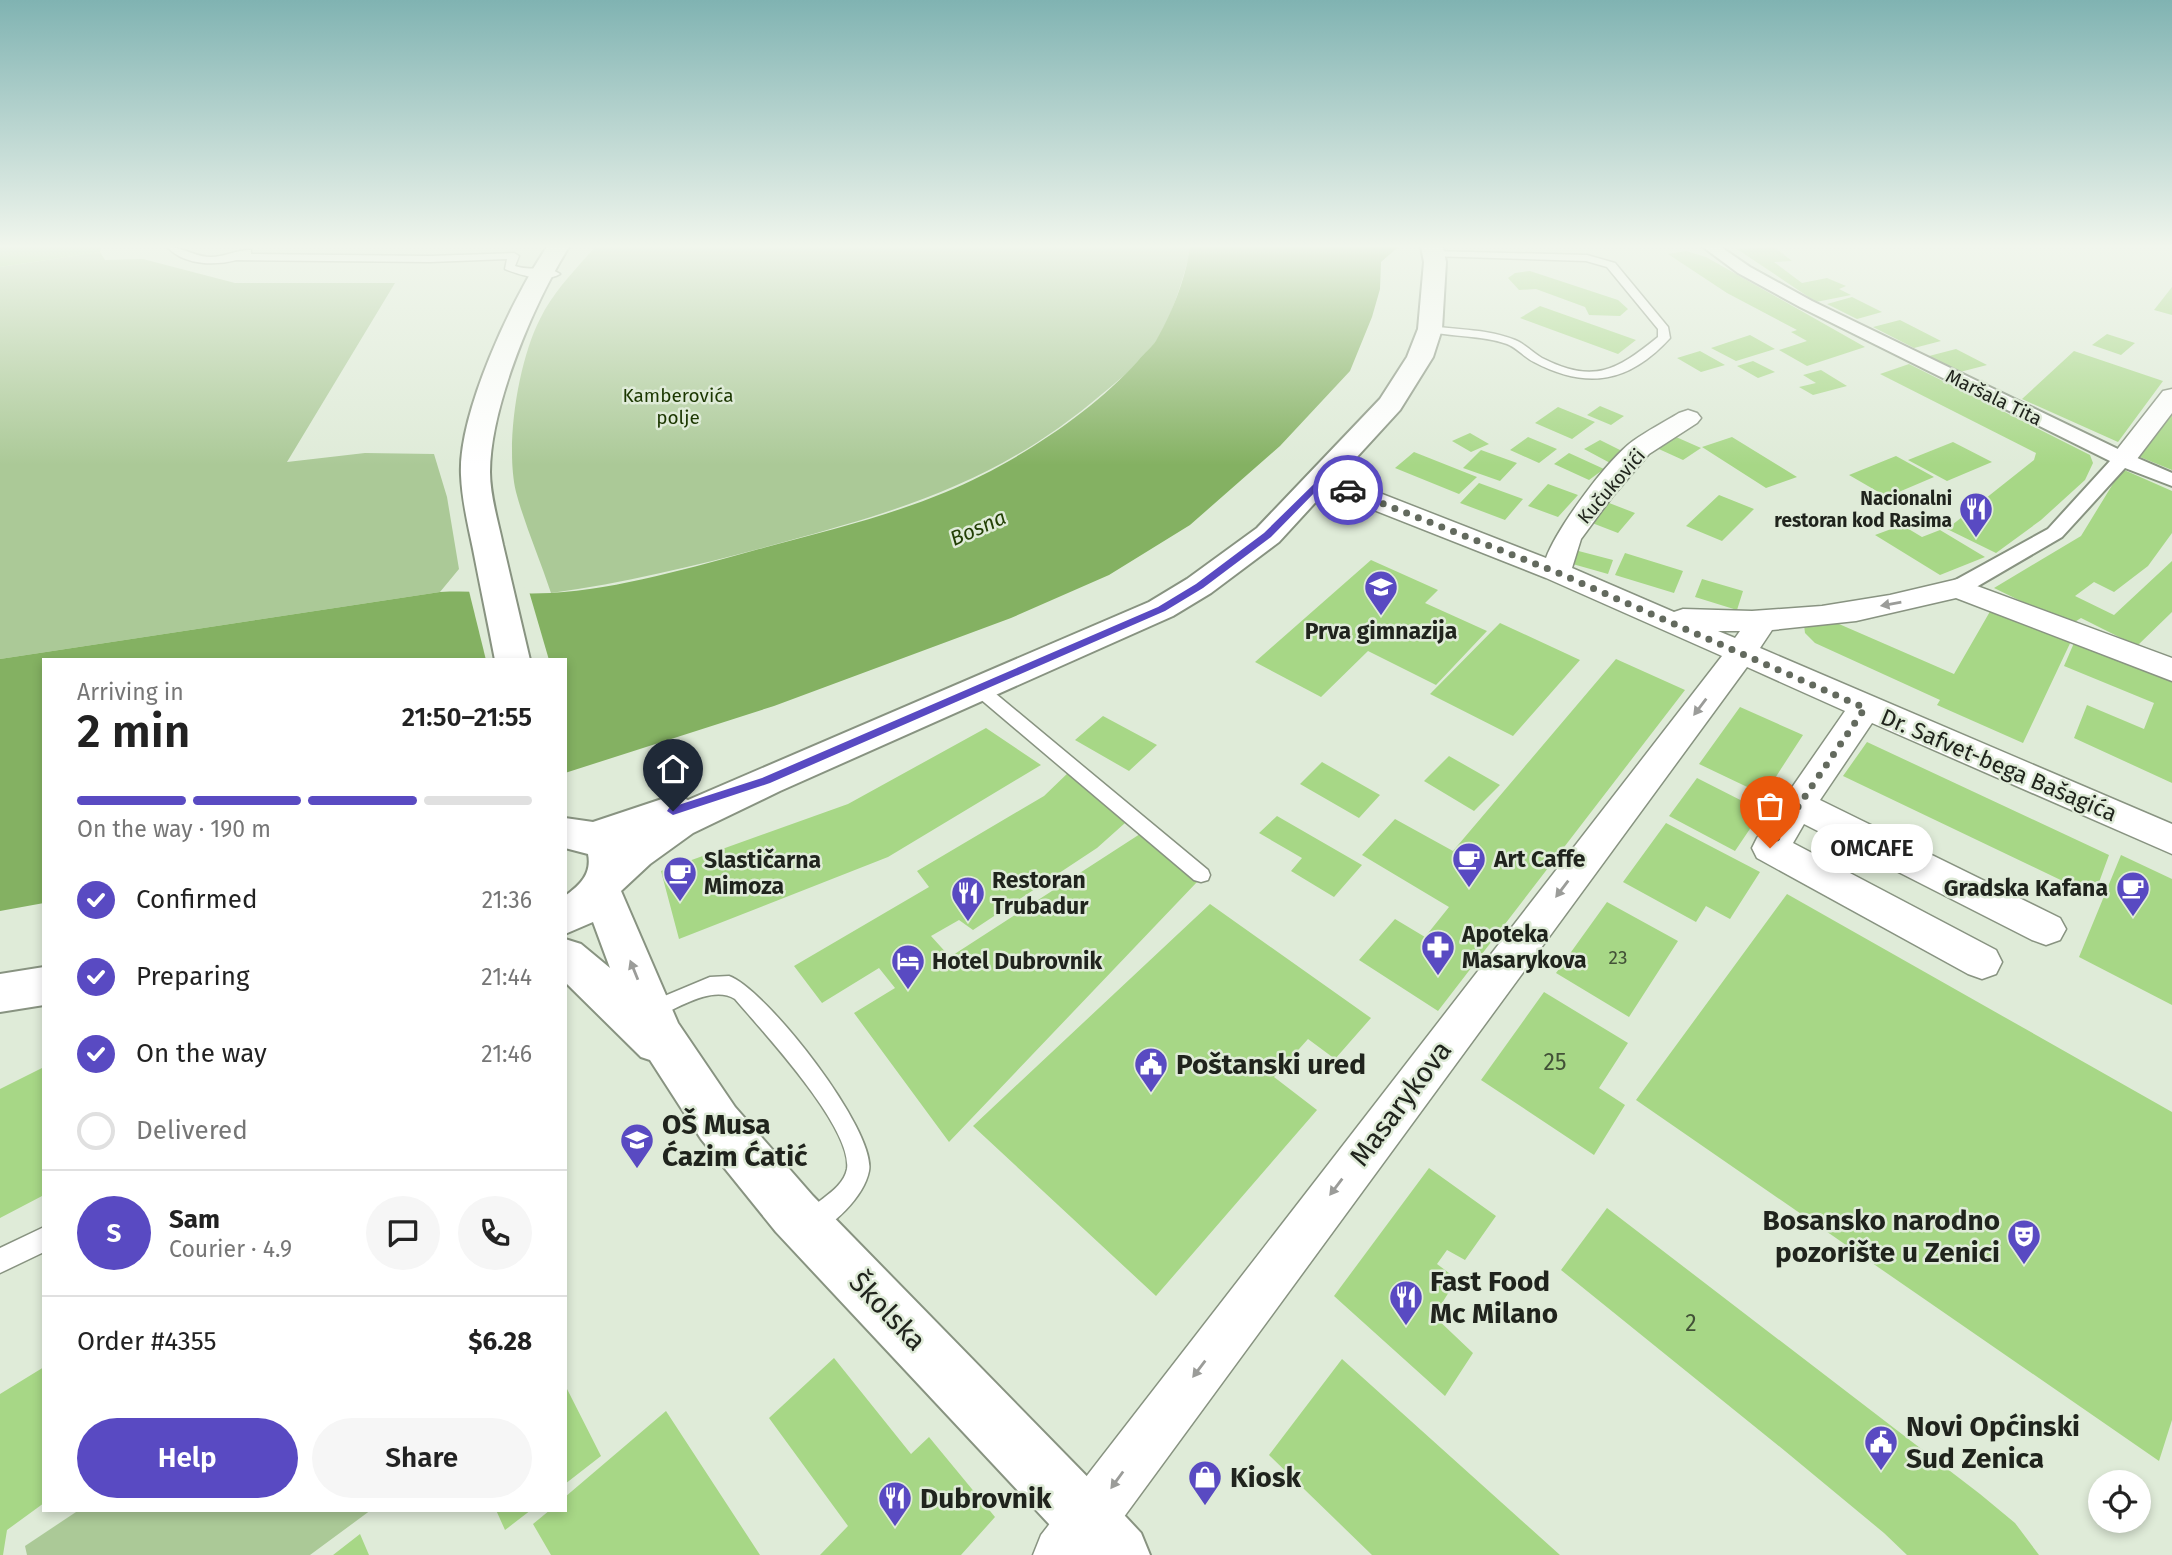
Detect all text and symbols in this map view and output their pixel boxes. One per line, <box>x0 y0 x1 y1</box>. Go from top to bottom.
street label: Maršala Tita <box>1942 364 2046 431</box>
park label: Kamberovića polje <box>622 384 734 429</box>
street label: Kučukovići <box>1573 444 1650 529</box>
courier <box>1313 455 1383 525</box>
icon: car <box>1329 471 1367 509</box>
place label: Nacionalni restoran kod Rasima <box>1774 487 1952 532</box>
restaurant icon: Nacionalni restoran kod Rasima <box>1957 490 1995 539</box>
water label: Bosna <box>946 504 1010 552</box>
school or university icon: Prva gimnazija <box>1362 568 1400 617</box>
one-way arrow <box>1880 599 1902 610</box>
place label: Prva gimnazija <box>1305 617 1457 645</box>
text: Arriving in <box>77 678 184 706</box>
one-way arrow <box>1692 698 1707 716</box>
text: 21:50–21:55 <box>402 702 532 733</box>
street label: Dr. Safvet-bega Bašagića <box>1877 703 2121 827</box>
text: 2 min <box>77 704 190 759</box>
pin <box>643 739 703 811</box>
icon: home <box>654 750 692 788</box>
pin <box>1740 776 1800 848</box>
icon: bag <box>1751 787 1789 825</box>
text: On the way · 190 m <box>77 815 271 843</box>
callout: OMCAFE <box>1812 824 1935 872</box>
text: OMCAFE <box>1830 834 1914 862</box>
cafe icon: Art Caffe <box>1450 840 1488 889</box>
place label: Art Caffe <box>1493 845 1586 873</box>
place label: Slastičarna Mimoza <box>704 846 821 900</box>
cafe icon: Slastičarna Mimoza <box>661 854 699 903</box>
place label: Restoran Trubadur <box>992 866 1089 920</box>
cafe icon: Gradska Kafana <box>2114 869 2152 918</box>
restaurant icon: Restoran Trubadur <box>949 874 987 923</box>
place label: Gradska Kafana <box>1944 874 2108 902</box>
one-way arrow <box>1556 880 1570 898</box>
icon: check <box>77 881 115 919</box>
text: Confirmed <box>136 884 257 915</box>
text: 21:36 <box>482 886 532 914</box>
place label: Apoteka Masarykova <box>1461 920 1587 974</box>
pharmacy icon: Apoteka Masarykova <box>1419 928 1457 977</box>
hotel icon: Hotel Dubrovnik <box>889 942 927 991</box>
house number: 23 <box>1609 946 1627 969</box>
place label: Hotel Dubrovnik <box>932 947 1102 975</box>
icon: check <box>77 958 115 996</box>
one-way arrow <box>628 960 639 981</box>
text: Preparing <box>136 961 249 992</box>
text: 21:44 <box>481 963 532 991</box>
street label: Masarykova <box>1343 1034 1458 1172</box>
icon: check <box>77 1035 115 1073</box>
text: On the way <box>136 1038 267 1069</box>
text: 21:46 <box>481 1040 532 1068</box>
public building icon: Poštanski ured <box>1132 1045 1170 1094</box>
place label: Poštanski ured <box>1176 1048 1366 1081</box>
house number: 25 <box>1544 1048 1566 1076</box>
place label: OŠ Musa Ćazim Ćatić <box>662 1107 808 1173</box>
text: Delivered <box>136 1115 248 1146</box>
school or university icon: OŠ Musa Ćazim Ćatić <box>618 1121 656 1170</box>
one-way arrow <box>1329 1178 1344 1196</box>
button: chat <box>366 1196 440 1270</box>
button: phone <box>458 1196 532 1270</box>
text: Sam <box>169 1204 220 1235</box>
place label: Bosansko narodno pozorište u Zenici <box>1762 1204 2000 1269</box>
theatre icon: Bosansko narodno pozorište u Zenici <box>2005 1217 2043 1266</box>
text: S <box>107 1218 121 1249</box>
text: Courier · 4.9 <box>169 1235 292 1263</box>
street label: Školska <box>842 1265 933 1357</box>
place label: Fast Food Mc Milano <box>1430 1265 1558 1330</box>
restaurant icon: Fast Food Mc Milano <box>1387 1278 1425 1327</box>
house number: 2 <box>1685 1309 1697 1337</box>
text: Order #4355 <box>77 1326 217 1357</box>
text: $6.28 <box>468 1326 532 1357</box>
one-way arrow <box>1193 1360 1207 1378</box>
place label: Novi Općinski Sud Zenica <box>1906 1410 2080 1475</box>
button: Help <box>77 1418 298 1498</box>
button: Share <box>312 1418 532 1498</box>
public building icon: Novi Općinski Sud Zenica <box>1862 1423 1900 1472</box>
shop icon: Kiosk <box>1186 1458 1224 1507</box>
place label: Kiosk <box>1230 1461 1301 1494</box>
one-way arrow <box>1110 1470 1124 1489</box>
map controls <box>2088 1470 2151 1533</box>
button: locate <box>2088 1470 2151 1533</box>
restaurant icon: Dubrovnik <box>876 1479 914 1528</box>
place label: Dubrovnik <box>920 1482 1052 1515</box>

